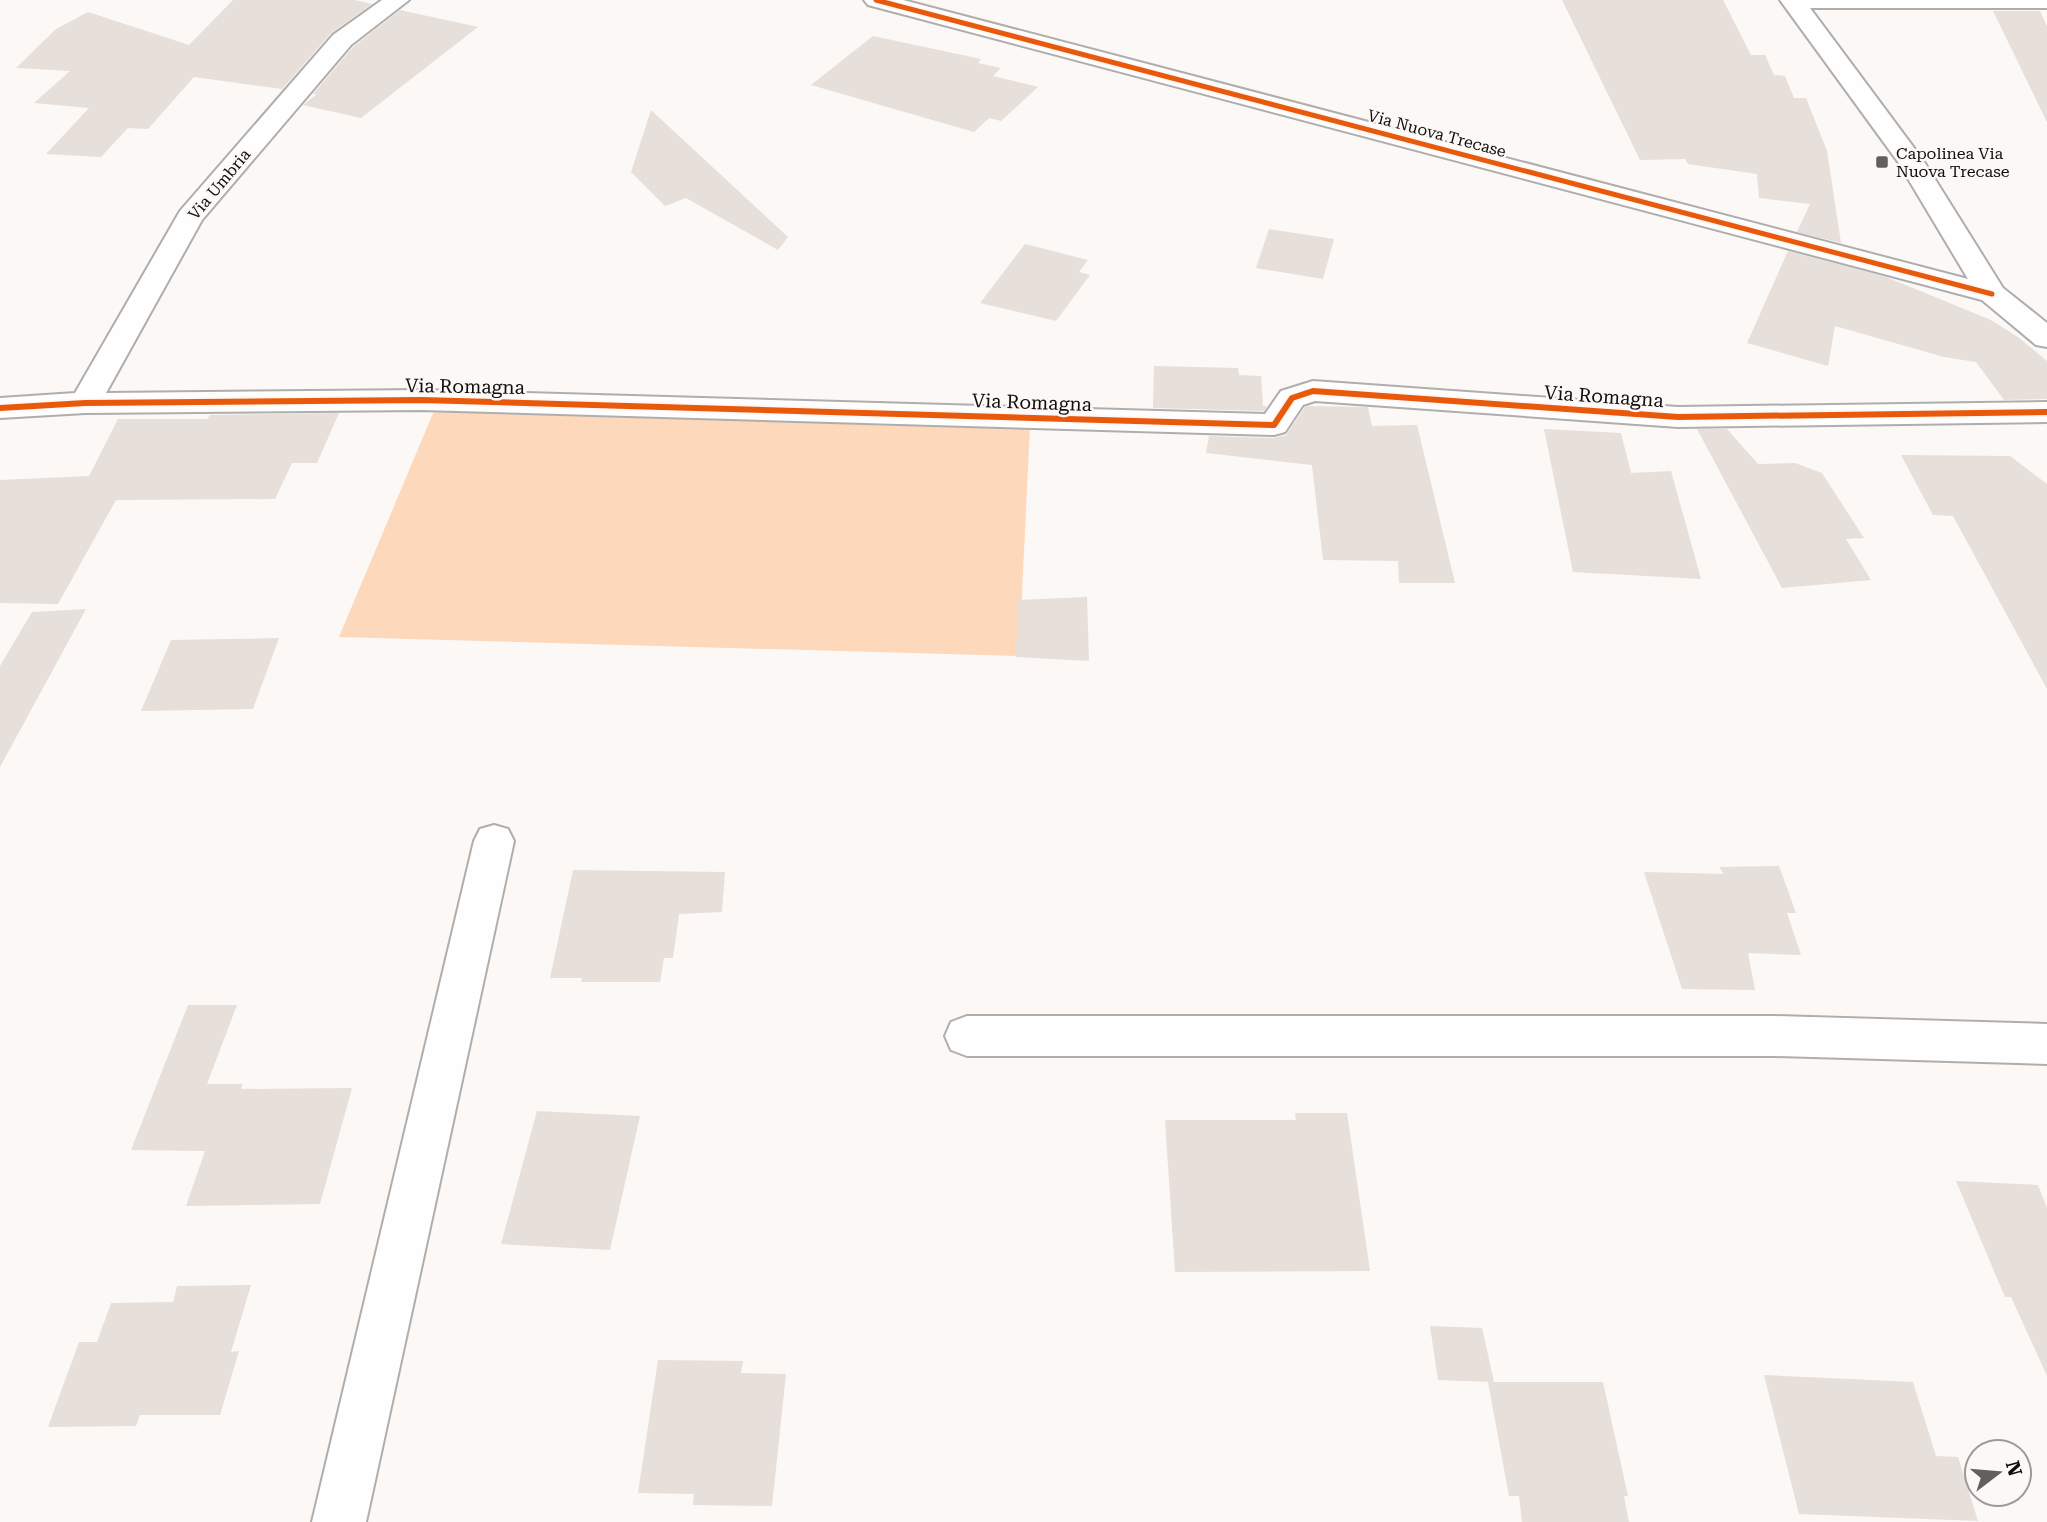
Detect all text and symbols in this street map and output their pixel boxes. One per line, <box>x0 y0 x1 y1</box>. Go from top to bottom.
street label: Via Nuova Trecase <box>1366 106 1508 161</box>
place label: Capolinea Via Nuova Trecase <box>1896 144 2010 181</box>
street label: Via Umbria <box>184 145 255 224</box>
marker: Capolinea Via Nuova Trecase <box>1874 154 1890 170</box>
street label: Via Romagna <box>405 374 526 399</box>
street label: Via Romagna <box>1543 381 1665 412</box>
street label: Via Romagna <box>972 389 1093 416</box>
north arrow <box>1963 1438 2033 1508</box>
text: N <box>2001 1458 2027 1479</box>

